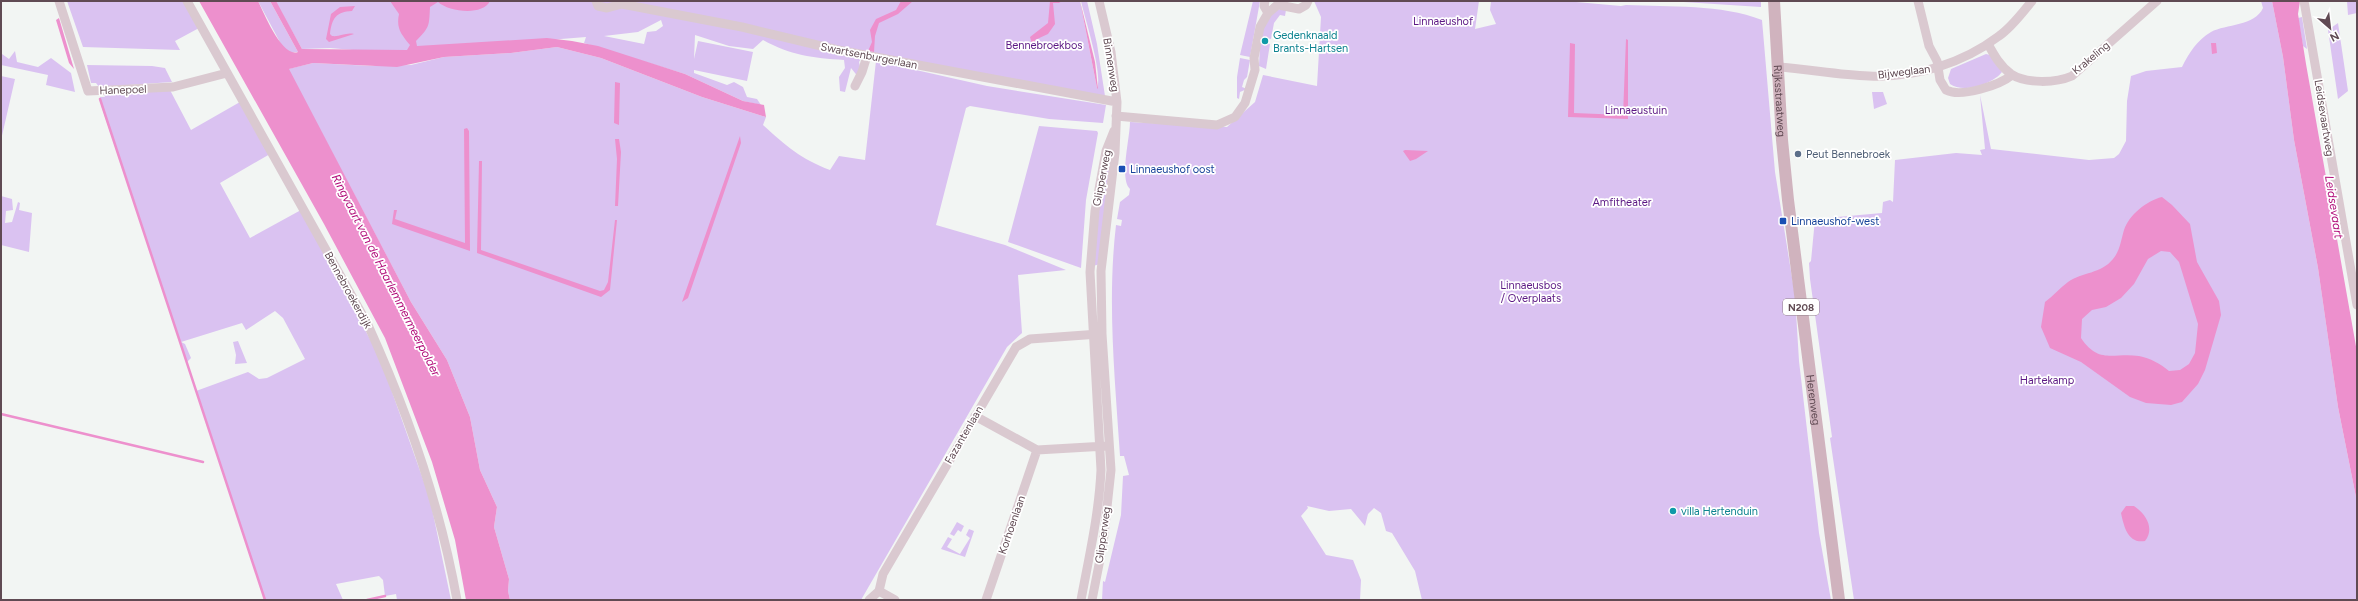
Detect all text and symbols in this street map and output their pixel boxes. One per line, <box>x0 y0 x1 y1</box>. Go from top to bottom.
north arrow <box>2310 8 2350 48</box>
park label: Linnaeushof <box>1413 15 1474 28</box>
place label: Gedenknaald Brants-Hartsen <box>1273 29 1348 55</box>
text: N <box>2328 29 2341 44</box>
marker: Gedenknaald Brants-Hartsen <box>1260 36 1270 46</box>
street label: Binnenweg <box>1100 37 1122 93</box>
park label: Bennebroekbos <box>1006 39 1082 52</box>
street label: Krakeling <box>2070 39 2112 77</box>
street label: Swartsenburgerlaan <box>820 40 918 72</box>
street label: Bijweglaan <box>1877 62 1931 82</box>
street label: Rijksstraatweg <box>1771 64 1788 137</box>
street label: Leidsevaartweg <box>2312 79 2336 157</box>
street label: Hanepoel <box>99 83 147 97</box>
park label: Linnaeustuin <box>1605 104 1667 117</box>
place label: Peut Bennebroek <box>1806 148 1891 161</box>
street label: Glipperweg <box>1090 149 1114 207</box>
marker: Peut Bennebroek <box>1793 149 1803 159</box>
place label: Linnaeushof oost <box>1130 163 1215 176</box>
marker: Linnaeushof oost <box>1117 164 1127 174</box>
water label: Ringvaart van de Haarlemmermeerpolder <box>329 172 444 379</box>
water label: Leidsevaart <box>2322 174 2346 240</box>
park label: Amfitheater <box>1592 196 1652 209</box>
place label: Linnaeushof-west <box>1791 215 1879 228</box>
marker: Linnaeushof-west <box>1778 216 1788 226</box>
street label: Bennebroekerdijk <box>322 249 375 331</box>
park label: Linnaeusbos / Overplaats <box>1500 279 1562 305</box>
road number: N208 <box>1783 299 1819 315</box>
street label: Herenweg <box>1804 374 1823 426</box>
park label: Hartekamp <box>2020 374 2075 387</box>
street label: Fazantenlaan <box>942 404 986 466</box>
street label: Korhoenlaan <box>996 494 1028 556</box>
place label: villa Hertenduin <box>1681 505 1758 518</box>
street label: Glipperweg <box>1093 506 1113 564</box>
marker: villa Hertenduin <box>1668 506 1678 516</box>

